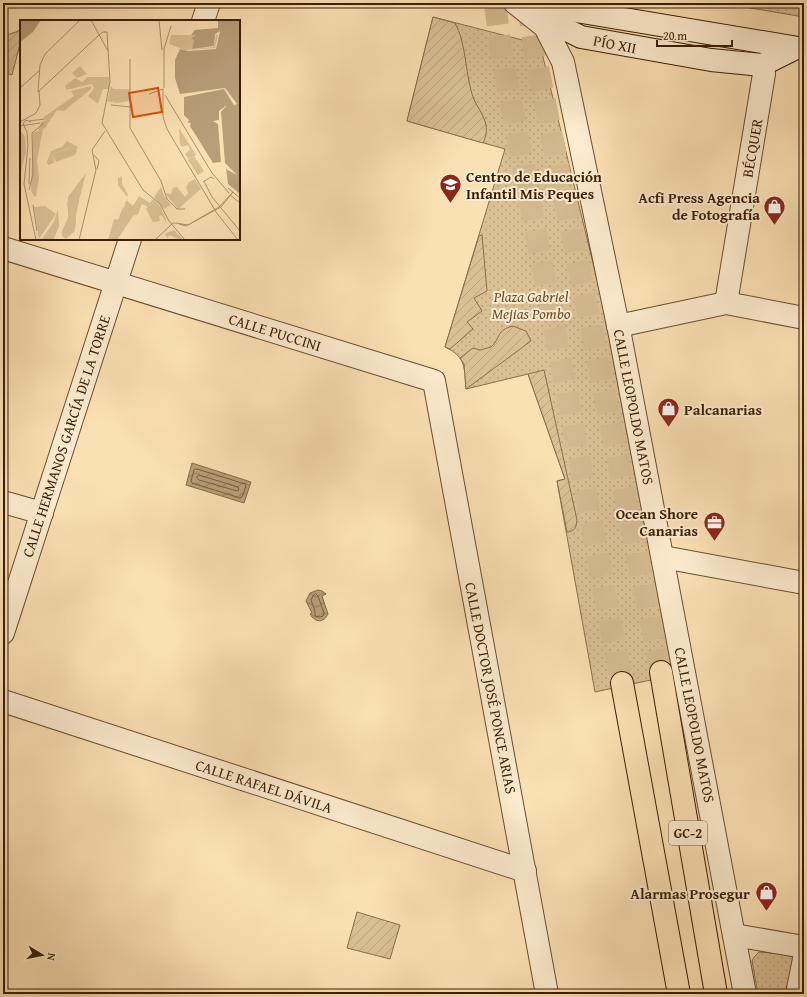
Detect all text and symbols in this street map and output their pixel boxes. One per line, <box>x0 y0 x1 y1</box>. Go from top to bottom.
inset map <box>20 20 240 240</box>
scale bar <box>657 22 732 48</box>
text: 20 m <box>663 27 687 44</box>
street label: PÍO XII <box>592 30 638 58</box>
street label: BÉCQUER <box>736 117 768 179</box>
place label: Centro de Educación Infantil Mis Peques <box>466 166 602 204</box>
school or university icon: Centro de Educación Infantil Mis Peques <box>437 172 463 205</box>
place label: Acfi Press Agencia de Fotografía <box>638 187 760 225</box>
shop icon: Acfi Press Agencia de Fotografía <box>762 193 788 226</box>
park label: Plaza Gabriel Mejias Pombo <box>492 286 571 324</box>
street label: CALLE PUCCINI <box>226 308 324 356</box>
street label: CALLE HERMANOS GARCÍA DE LA TORRE <box>17 312 115 560</box>
street label: CALLE LEOPOLDO MATOS <box>609 328 659 486</box>
shop icon: Palcanarias <box>656 396 682 429</box>
place label: Palcanarias <box>684 399 762 420</box>
place label: Ocean Shore Canarias <box>616 503 698 541</box>
office icon: Ocean Shore Canarias <box>701 509 727 542</box>
street label: CALLE DOCTOR JOSÉ PONCE ARIAS <box>460 580 522 796</box>
street label: CALLE LEOPOLDO MATOS <box>670 646 720 804</box>
street label: CALLE RAFAEL DÁVILA <box>193 754 335 818</box>
road number: GC-2 <box>669 821 707 845</box>
shop icon: Alarmas Prosegur <box>753 880 779 913</box>
place label: Alarmas Prosegur <box>630 883 750 904</box>
north arrow <box>22 935 62 975</box>
text: N <box>43 952 60 962</box>

